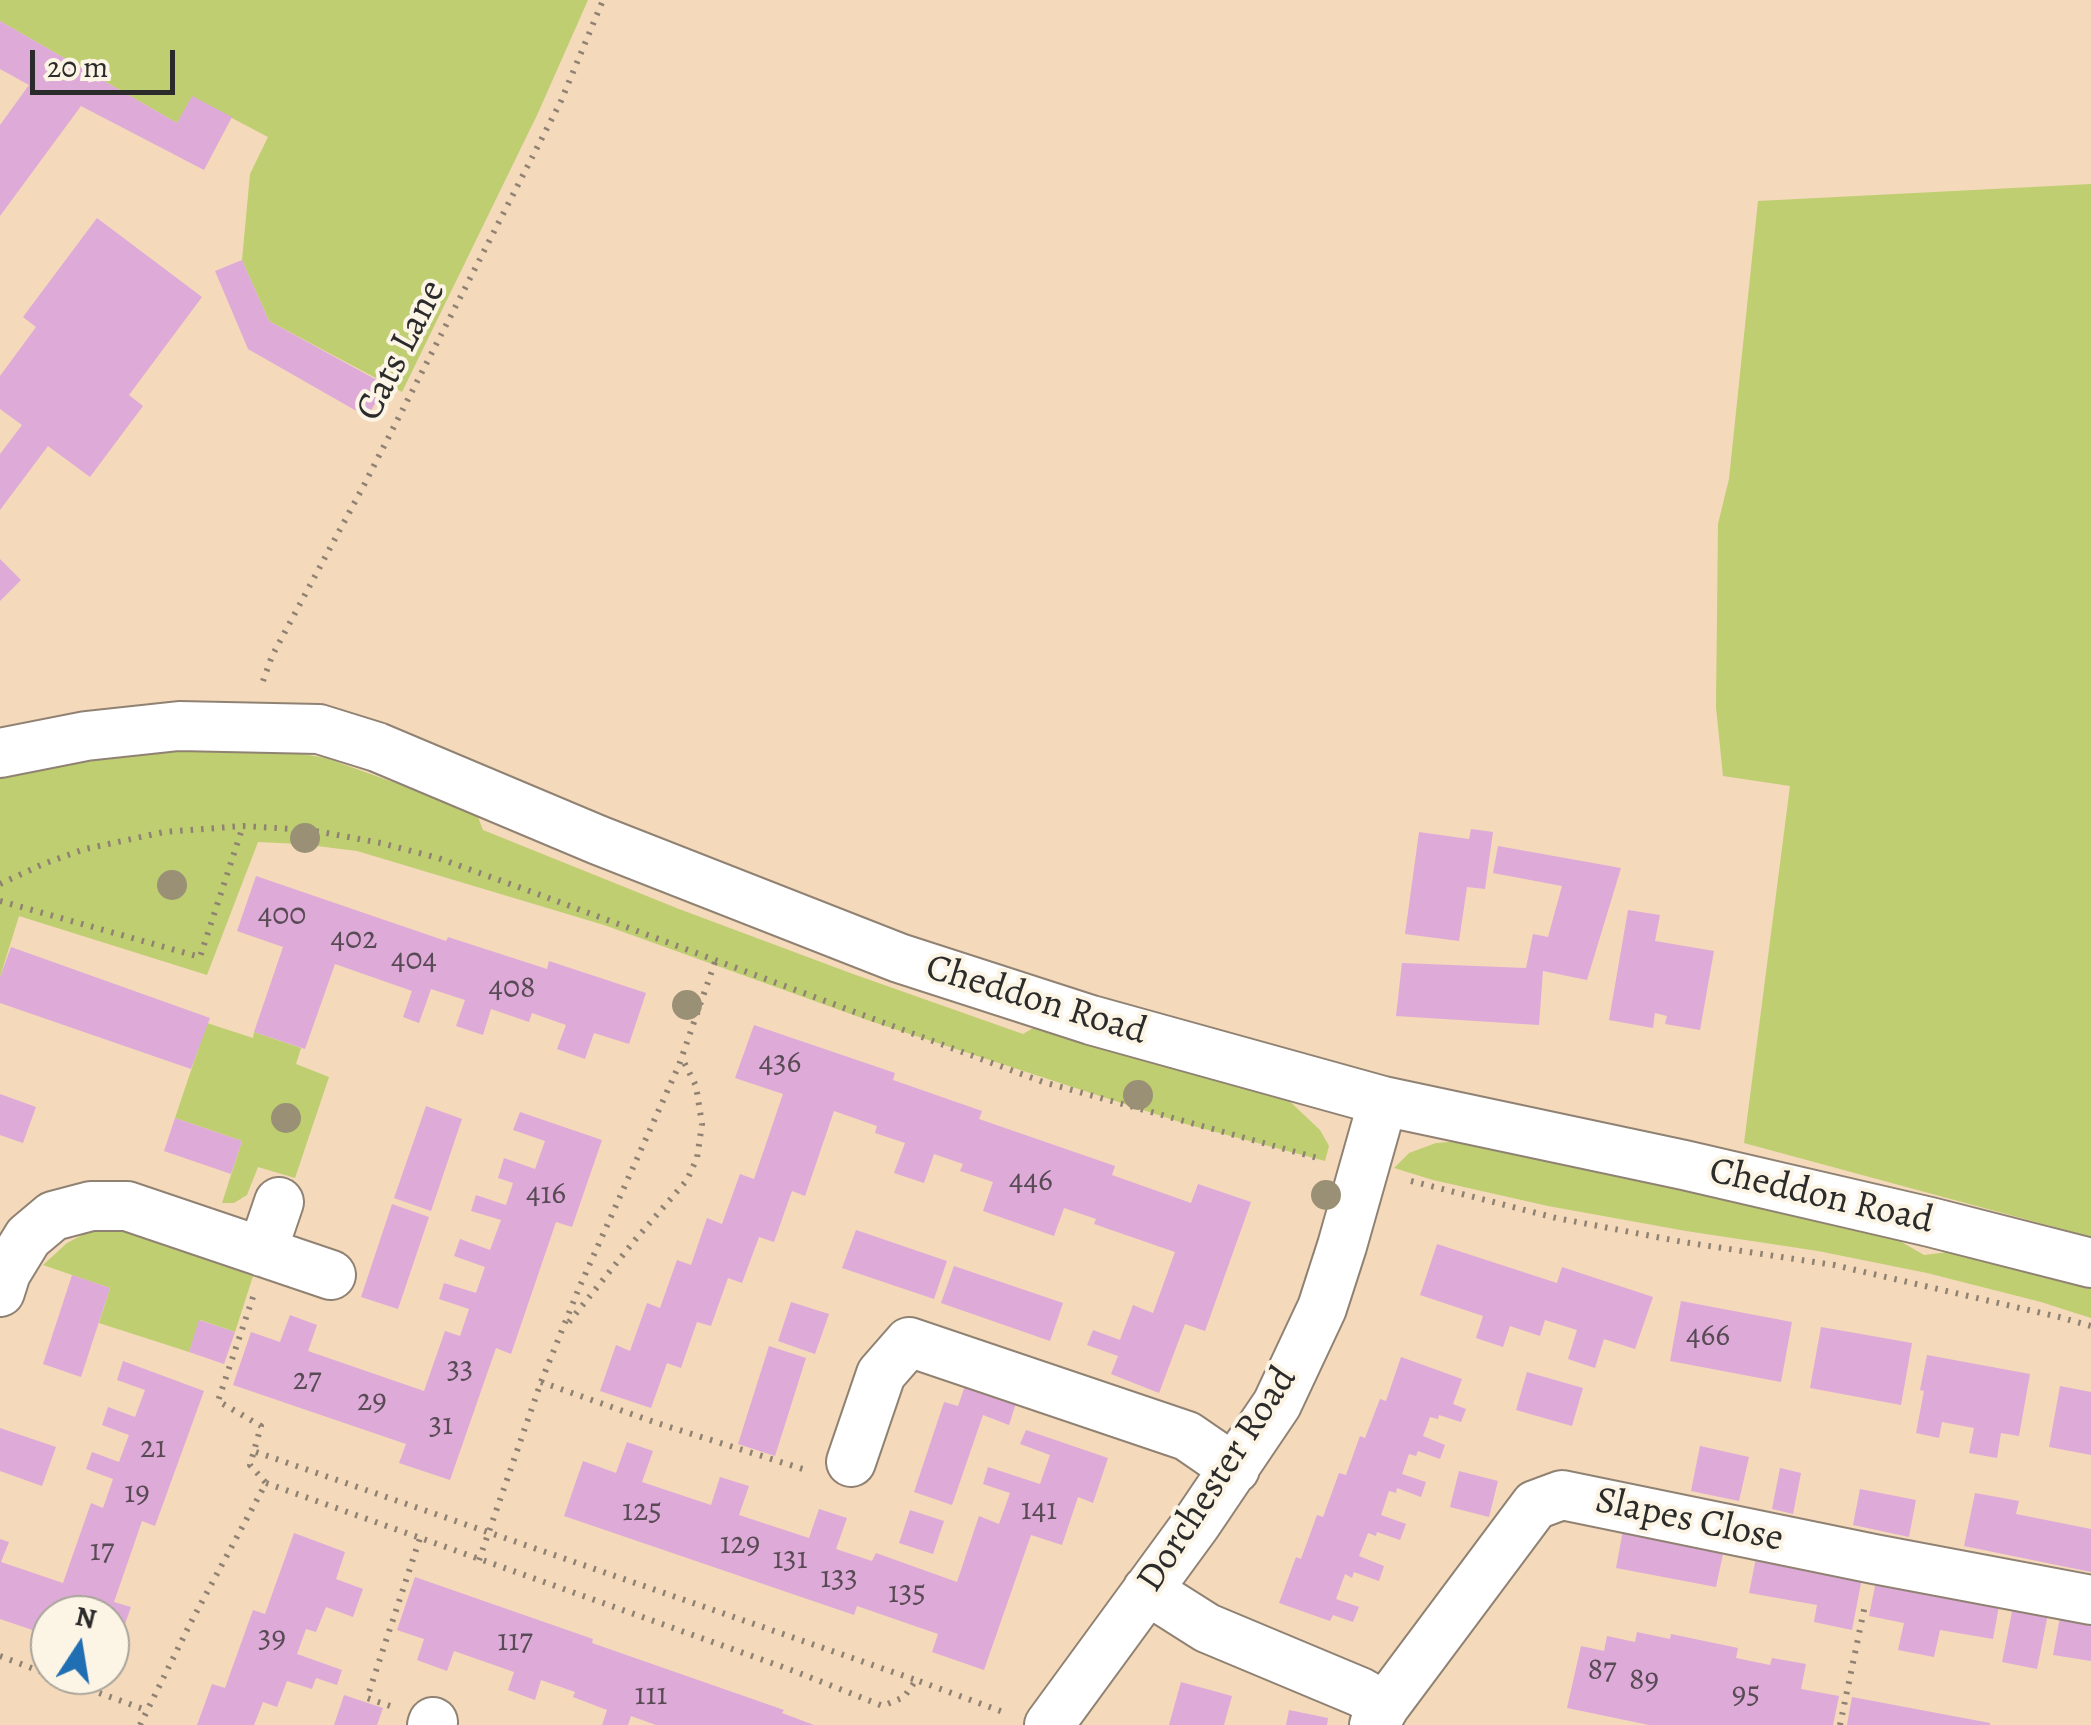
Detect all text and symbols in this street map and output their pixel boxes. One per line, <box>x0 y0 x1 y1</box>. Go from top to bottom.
scale bar <box>35 30 180 92</box>
text: 20 m <box>47 47 108 87</box>
street label: Cats Lane <box>347 273 457 429</box>
house number: 400 <box>258 897 306 935</box>
house number: 402 <box>331 921 377 959</box>
house number: 404 <box>391 942 437 980</box>
street label: Cheddon Road <box>920 946 1152 1056</box>
house number: 408 <box>488 970 536 1008</box>
house number: 436 <box>759 1045 801 1083</box>
street label: Cheddon Road <box>1705 1149 1937 1245</box>
house number: 446 <box>1009 1163 1053 1201</box>
house number: 416 <box>526 1176 566 1214</box>
house number: 466 <box>1686 1318 1730 1356</box>
house number: 33 <box>447 1351 473 1389</box>
street label: Dorchester Road <box>1128 1359 1308 1601</box>
house number: 27 <box>293 1362 321 1400</box>
house number: 29 <box>357 1383 387 1421</box>
house number: 31 <box>429 1407 453 1445</box>
house number: 21 <box>140 1430 166 1468</box>
house number: 19 <box>124 1475 150 1513</box>
street label: Slapes Close <box>1591 1479 1787 1563</box>
house number: 141 <box>1021 1492 1057 1530</box>
house number: 125 <box>622 1493 662 1531</box>
house number: 129 <box>720 1526 760 1564</box>
house number: 17 <box>90 1533 114 1571</box>
house number: 131 <box>772 1541 808 1579</box>
house number: 133 <box>820 1560 858 1598</box>
house number: 135 <box>888 1575 926 1613</box>
north arrow <box>30 1595 130 1695</box>
text: N <box>72 1597 100 1638</box>
house number: 39 <box>258 1620 286 1658</box>
house number: 117 <box>497 1623 533 1661</box>
house number: 87 <box>1588 1652 1616 1690</box>
house number: 89 <box>1629 1662 1659 1700</box>
house number: 95 <box>1732 1676 1760 1714</box>
house number: 111 <box>635 1677 667 1715</box>

